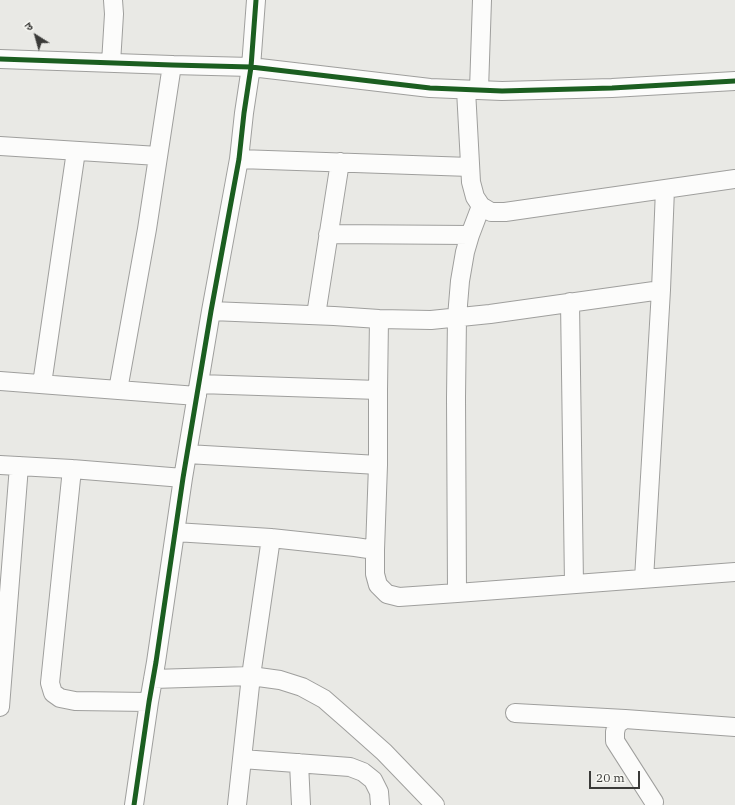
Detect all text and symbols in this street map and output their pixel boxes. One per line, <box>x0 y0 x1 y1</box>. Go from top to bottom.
north arrow <box>16 16 56 56</box>
text: उ <box>22 19 36 34</box>
scale bar <box>591 763 642 789</box>
text: 20 m <box>596 770 625 785</box>

